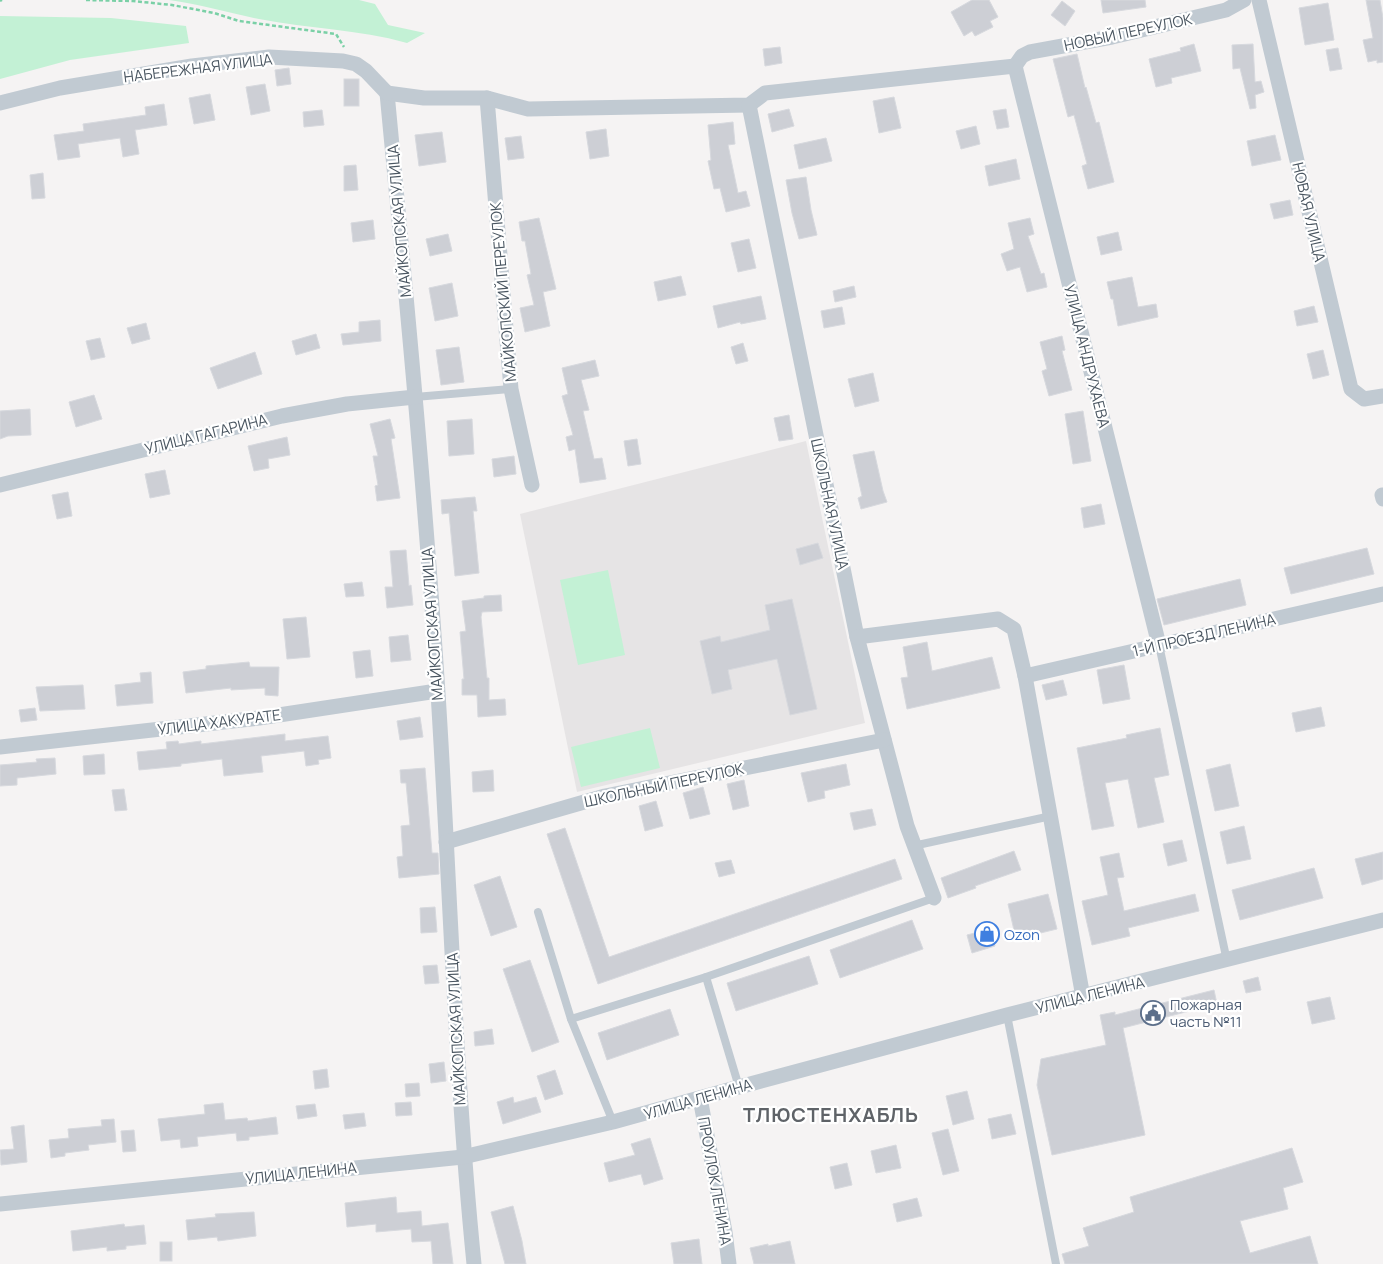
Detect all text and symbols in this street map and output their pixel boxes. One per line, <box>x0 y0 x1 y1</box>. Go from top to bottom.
street label: НОВЫЙ ПЕРЕУЛОК <box>1062 8 1194 56</box>
street label: НАБЕРЕЖНАЯ УЛИЦА <box>122 48 274 88</box>
street label: МАЙКОПСКАЯ УЛИЦА <box>382 143 416 298</box>
street label: НОВАЯ УЛИЦА <box>1287 160 1331 264</box>
street label: МАЙКОПСКИЙ ПЕРЕУЛОК <box>485 201 521 383</box>
street label: УЛИЦА АНДРУХАЕВА <box>1059 282 1115 430</box>
street label: УЛИЦА ГАГАРИНА <box>142 408 270 459</box>
street label: ШКОЛЬНАЯ УЛИЦА <box>806 436 854 572</box>
street label: МАЙКОПСКАЯ УЛИЦА <box>416 547 448 701</box>
street label: 1-Й ПРОЕЗД ЛЕНИНА <box>1130 608 1278 662</box>
street label: УЛИЦА ХАКУРАТЕ <box>156 704 282 740</box>
street label: ШКОЛЬНЫЙ ПЕРЕУЛОК <box>582 758 746 812</box>
shop icon: Ozon <box>974 921 1000 947</box>
place label: Ozon <box>1004 924 1040 945</box>
street label: МАЙКОПСКАЯ УЛИЦА <box>441 952 470 1106</box>
street label: УЛИЦА ЛЕНИНА <box>1033 971 1147 1019</box>
place label: Пожарная часть №11 <box>1170 994 1242 1032</box>
public building icon: Пожарная часть №11 <box>1140 1000 1166 1026</box>
street label: УЛИЦА ЛЕНИНА <box>641 1073 755 1124</box>
district label: ТЛЮСТЕНХАБЛЬ <box>743 1101 919 1128</box>
street label: ПРОУЛОК ЛЕНИНА <box>693 1115 737 1247</box>
street label: УЛИЦА ЛЕНИНА <box>244 1157 358 1189</box>

